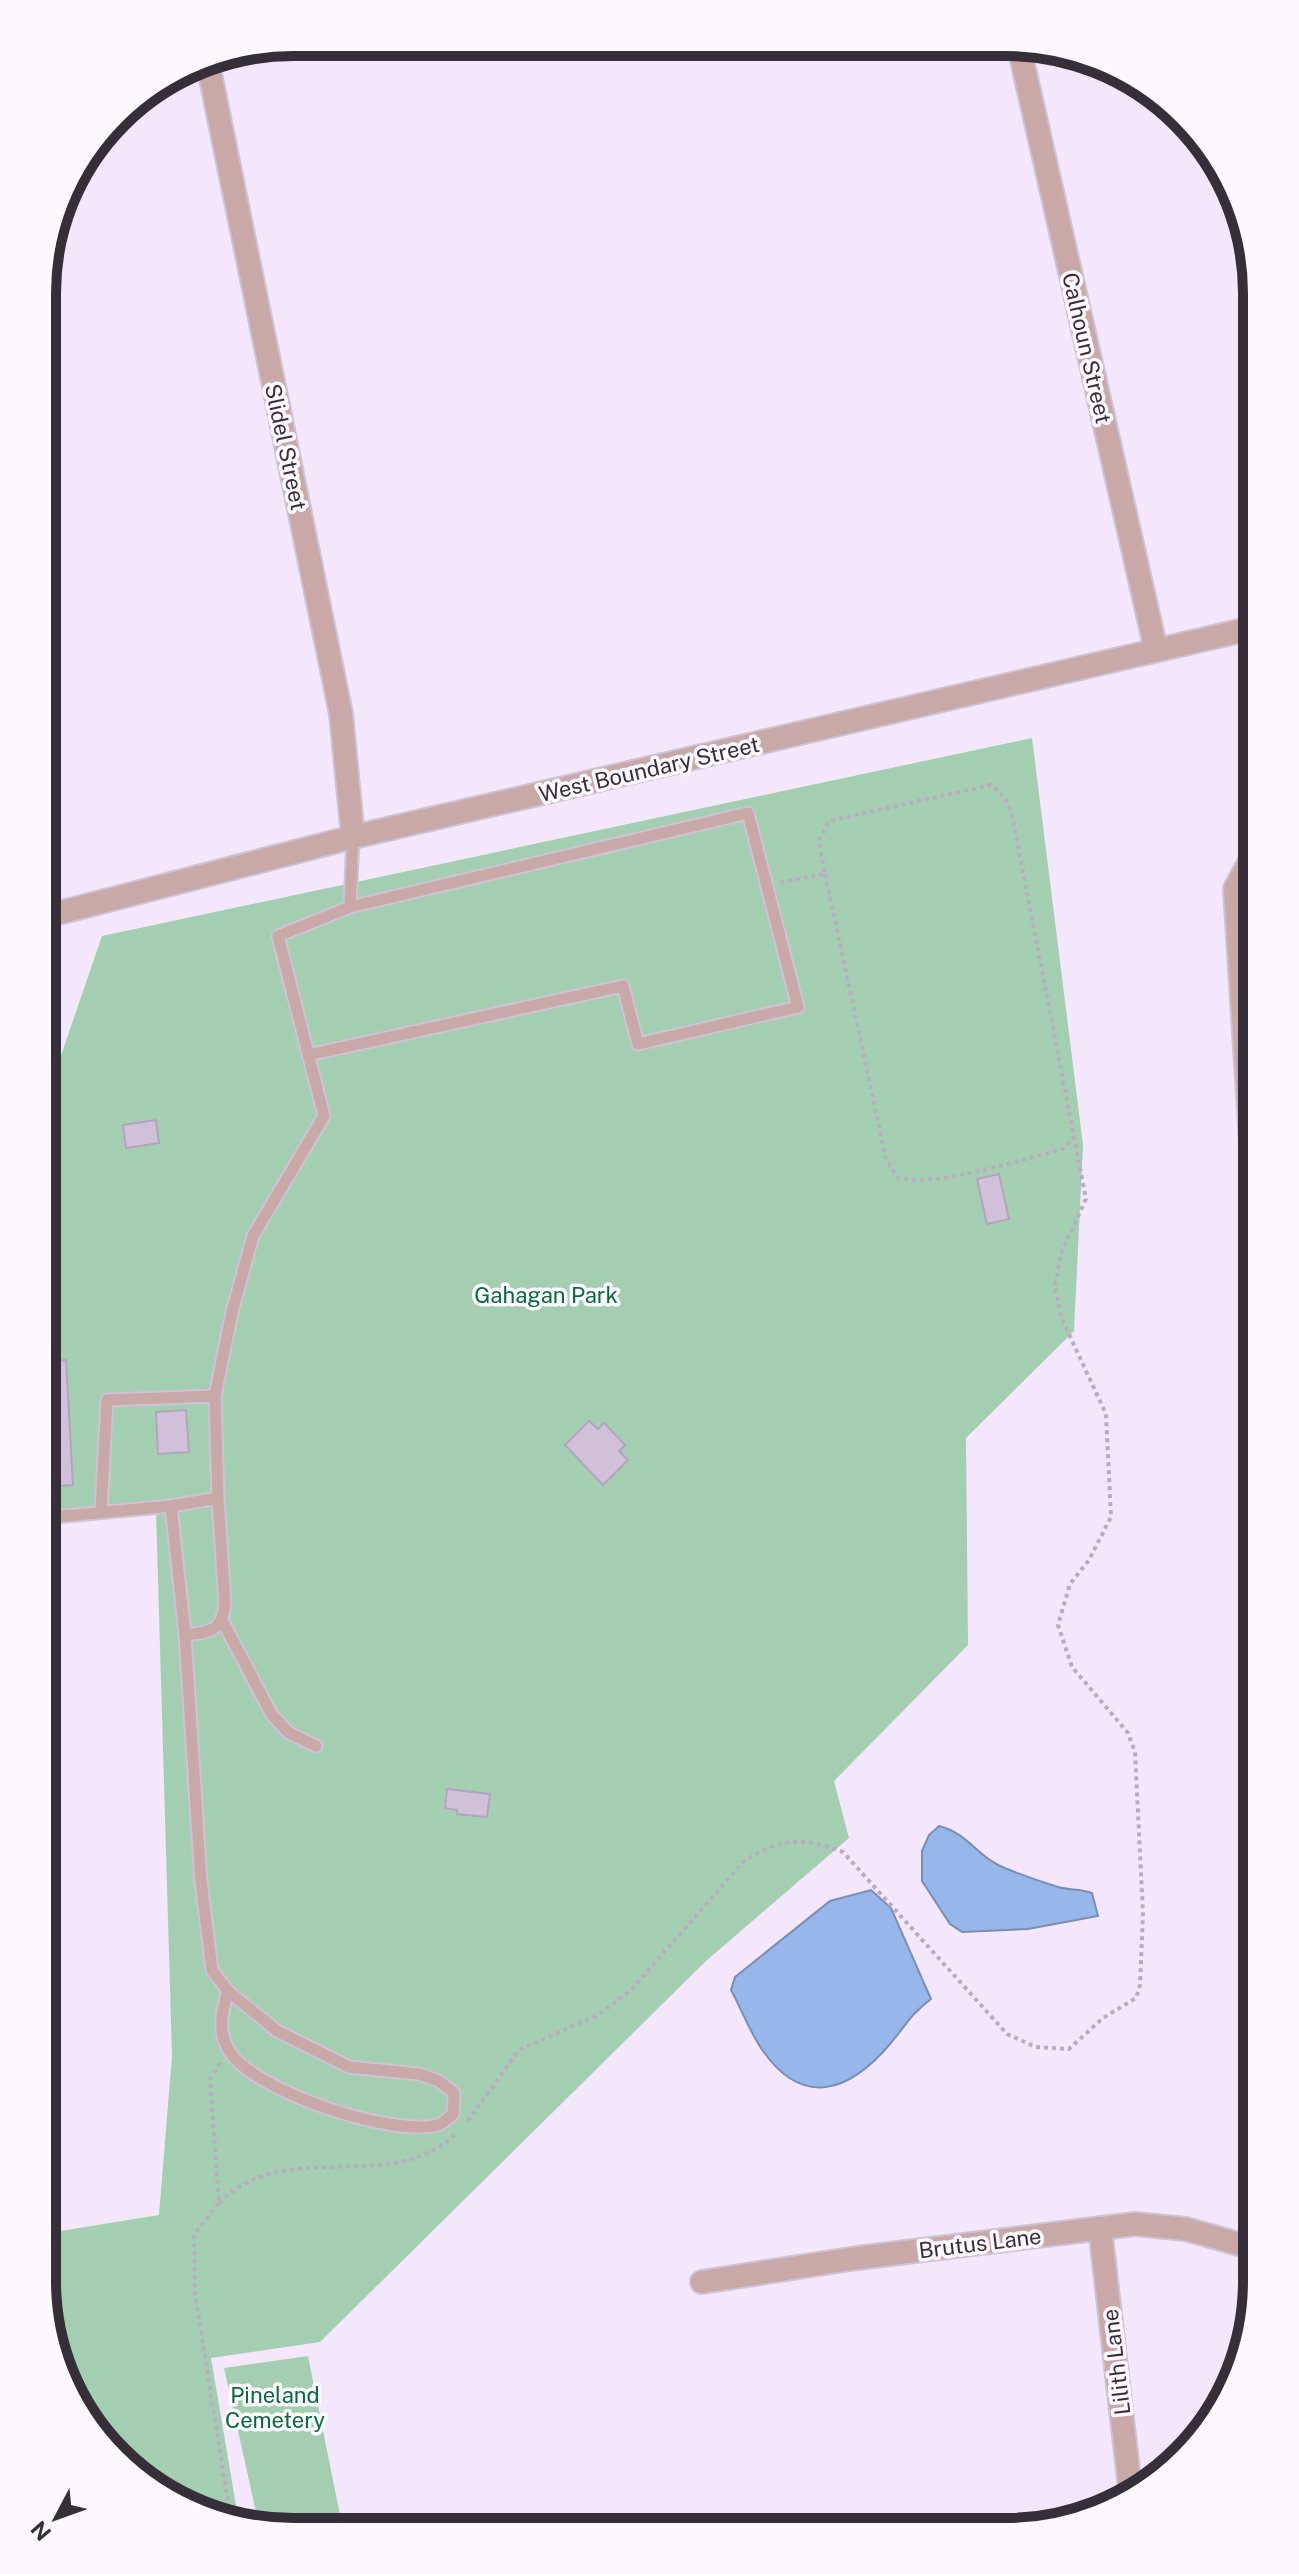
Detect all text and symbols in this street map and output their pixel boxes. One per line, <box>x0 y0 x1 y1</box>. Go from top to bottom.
street label: Calhoun Street <box>1057 270 1117 426</box>
street label: Slidel Street <box>260 381 312 513</box>
street label: West Boundary Street <box>536 731 762 807</box>
park label: Gahagan Park <box>474 1282 618 1308</box>
street label: Brutus Lane <box>917 2223 1043 2263</box>
street label: Lilith Lane <box>1097 2308 1135 2416</box>
park label: Pineland Cemetery <box>225 2382 325 2433</box>
north arrow <box>16 2478 96 2558</box>
text: N <box>25 2516 56 2546</box>

